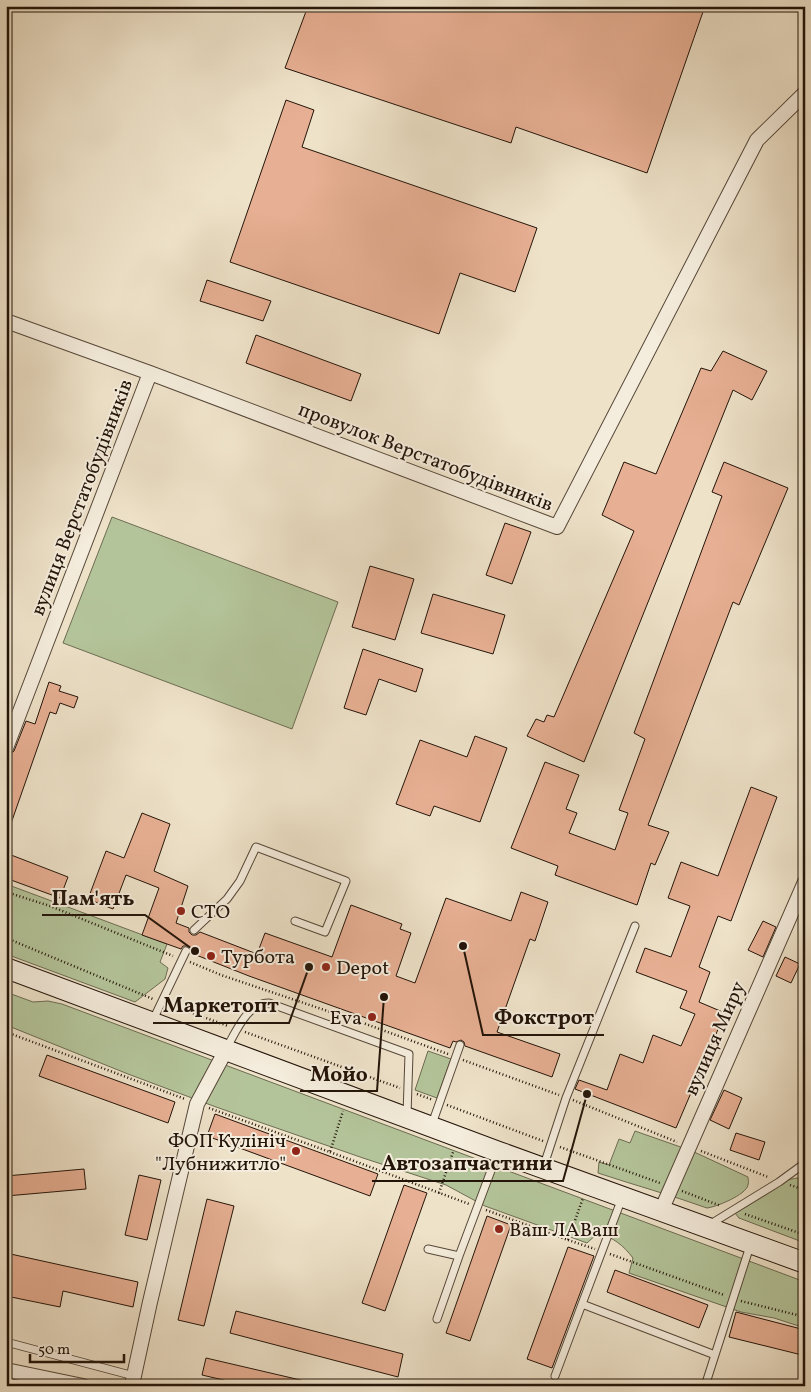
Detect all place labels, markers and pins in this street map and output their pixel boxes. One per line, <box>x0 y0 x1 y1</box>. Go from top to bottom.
callout: Пам'ять <box>42 879 145 915</box>
place label: СТО <box>191 899 230 927</box>
marker: СТО <box>175 905 187 917</box>
place label: Турбота <box>221 944 295 972</box>
marker: Турбота <box>205 950 217 962</box>
place label: Depot <box>336 955 389 983</box>
marker: Depot <box>320 961 332 973</box>
callout: Маркетопт <box>153 987 289 1023</box>
callout: Фокстрот <box>483 999 604 1035</box>
place label: Eva <box>329 1005 362 1033</box>
marker: Eva <box>366 1011 378 1023</box>
callout: Мойо <box>300 1055 377 1091</box>
place label: ФОП Кулініч "Лубнижитло" <box>155 1128 286 1179</box>
marker: ФОП Кулініч "Лубнижитло" <box>290 1145 302 1157</box>
callout: Автозапчастини <box>372 1145 563 1181</box>
place label: Ваш ЛАВаш <box>509 1217 619 1245</box>
marker: Ваш ЛАВаш <box>493 1223 505 1235</box>

